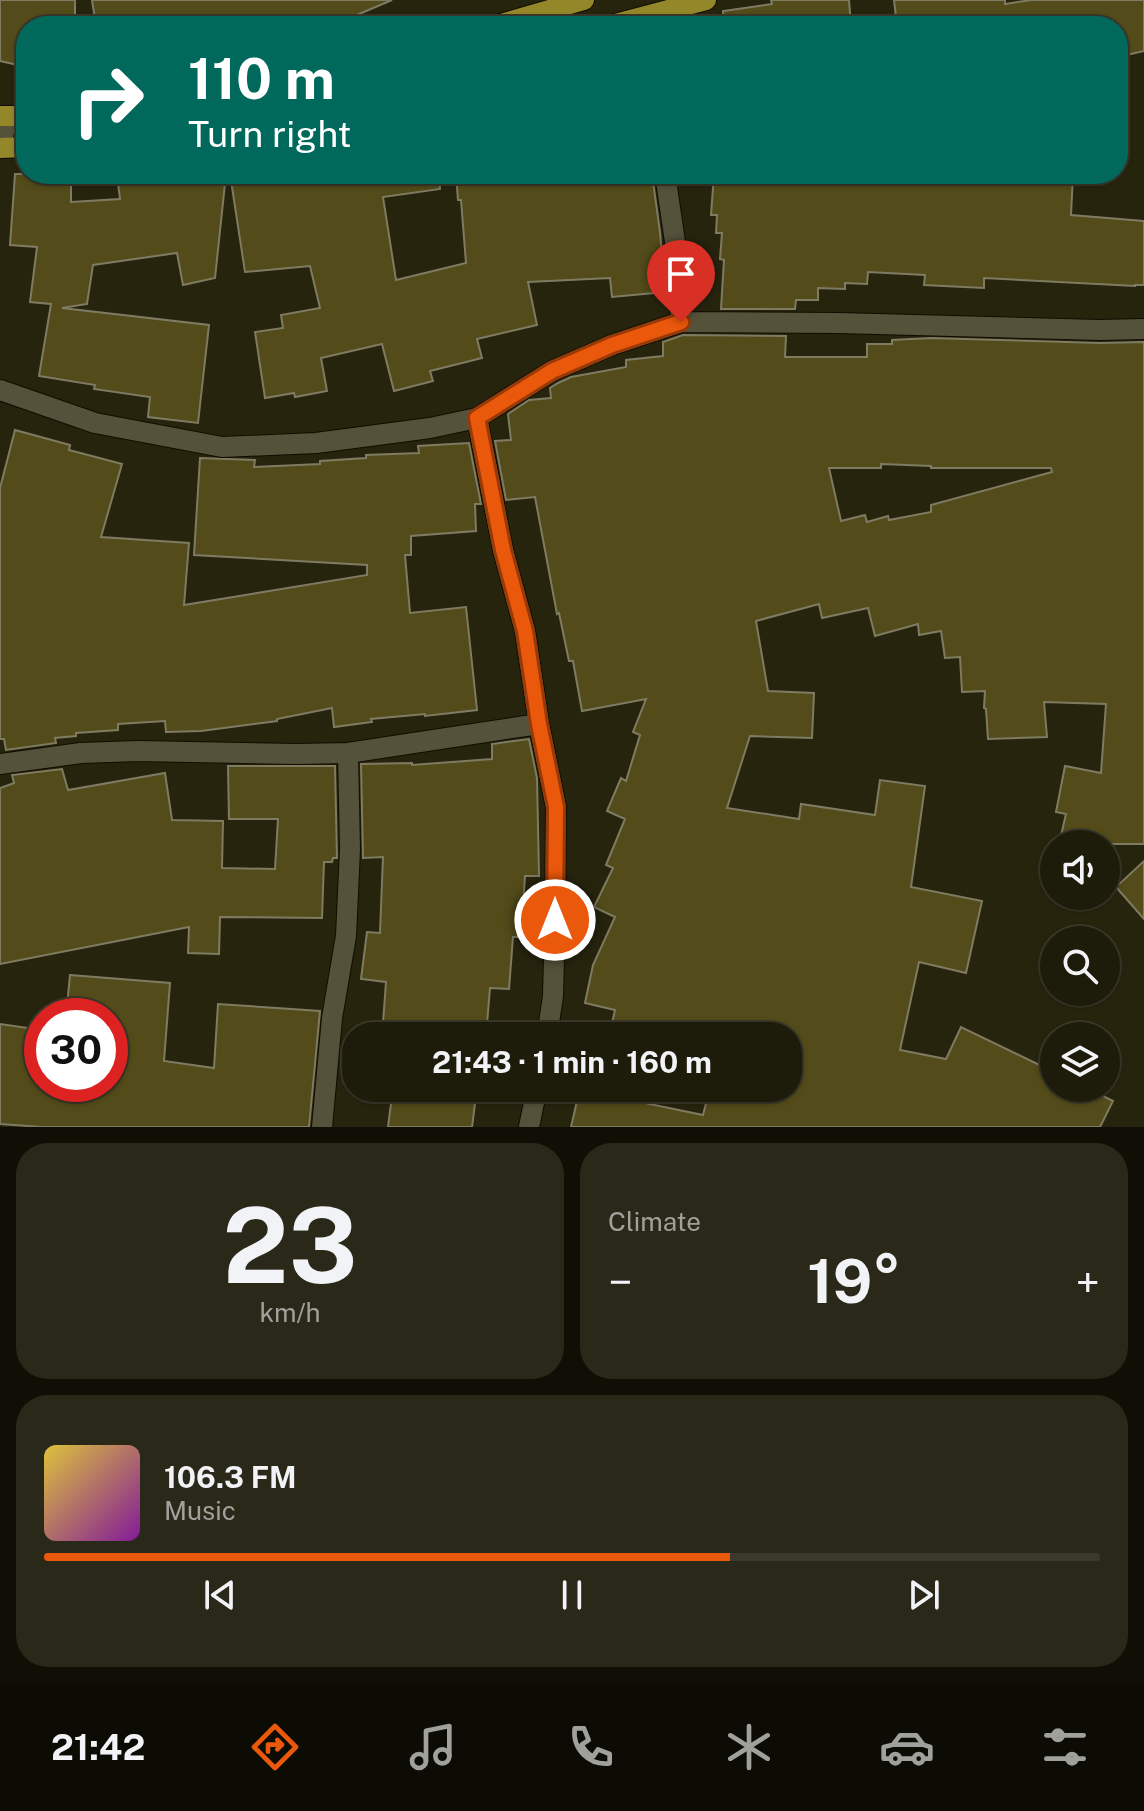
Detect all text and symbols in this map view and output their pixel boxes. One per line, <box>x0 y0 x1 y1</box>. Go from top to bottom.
text: 110 m <box>188 46 335 112</box>
icon: right <box>56 48 160 152</box>
text: Turn right <box>188 113 351 155</box>
pin <box>647 240 715 322</box>
icon: arrive <box>659 252 703 296</box>
map controls <box>1040 830 1120 1102</box>
button: sound <box>1040 830 1120 910</box>
position arrow <box>513 878 597 962</box>
button: search <box>1040 926 1120 1006</box>
speed limit sign: 30 <box>24 998 128 1102</box>
button: layers <box>1040 1022 1120 1102</box>
text: 21:43 · 1 min · 160 m <box>432 1044 712 1080</box>
text: 23 <box>222 1184 358 1306</box>
text: Climate <box>608 1206 701 1237</box>
text: 19° <box>807 1246 901 1317</box>
text: − <box>608 1256 632 1308</box>
text: + <box>1076 1256 1100 1308</box>
text: km/h <box>259 1297 321 1328</box>
text: 106.3 FM <box>164 1459 297 1495</box>
text: Music <box>164 1495 236 1526</box>
icon: previous <box>198 1573 242 1617</box>
icon: pause <box>550 1573 594 1617</box>
icon: next <box>902 1573 946 1617</box>
icon: directions <box>247 1719 303 1775</box>
icon: music <box>405 1719 461 1775</box>
icon: phone <box>563 1719 619 1775</box>
icon: climate <box>721 1719 777 1775</box>
icon: car <box>879 1719 935 1775</box>
icon: filters <box>1037 1719 1093 1775</box>
text: 21:42 <box>51 1726 145 1768</box>

